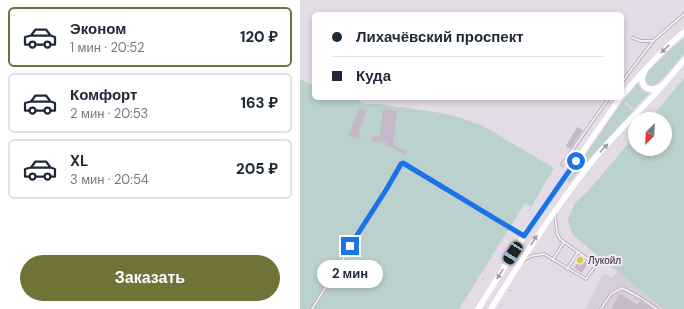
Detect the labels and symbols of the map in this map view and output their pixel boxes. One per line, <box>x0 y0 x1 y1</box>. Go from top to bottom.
one-way arrow <box>660 44 670 54</box>
north arrow <box>628 112 672 156</box>
one-way arrow <box>599 143 608 153</box>
route start <box>567 152 585 170</box>
one-way arrow <box>531 234 538 246</box>
route end <box>341 237 359 255</box>
car <box>501 240 525 266</box>
place label: Лукойл <box>588 254 621 267</box>
marker: Лукойл <box>575 255 585 265</box>
callout: 2 мин <box>317 260 383 288</box>
one-way arrow <box>496 269 504 279</box>

